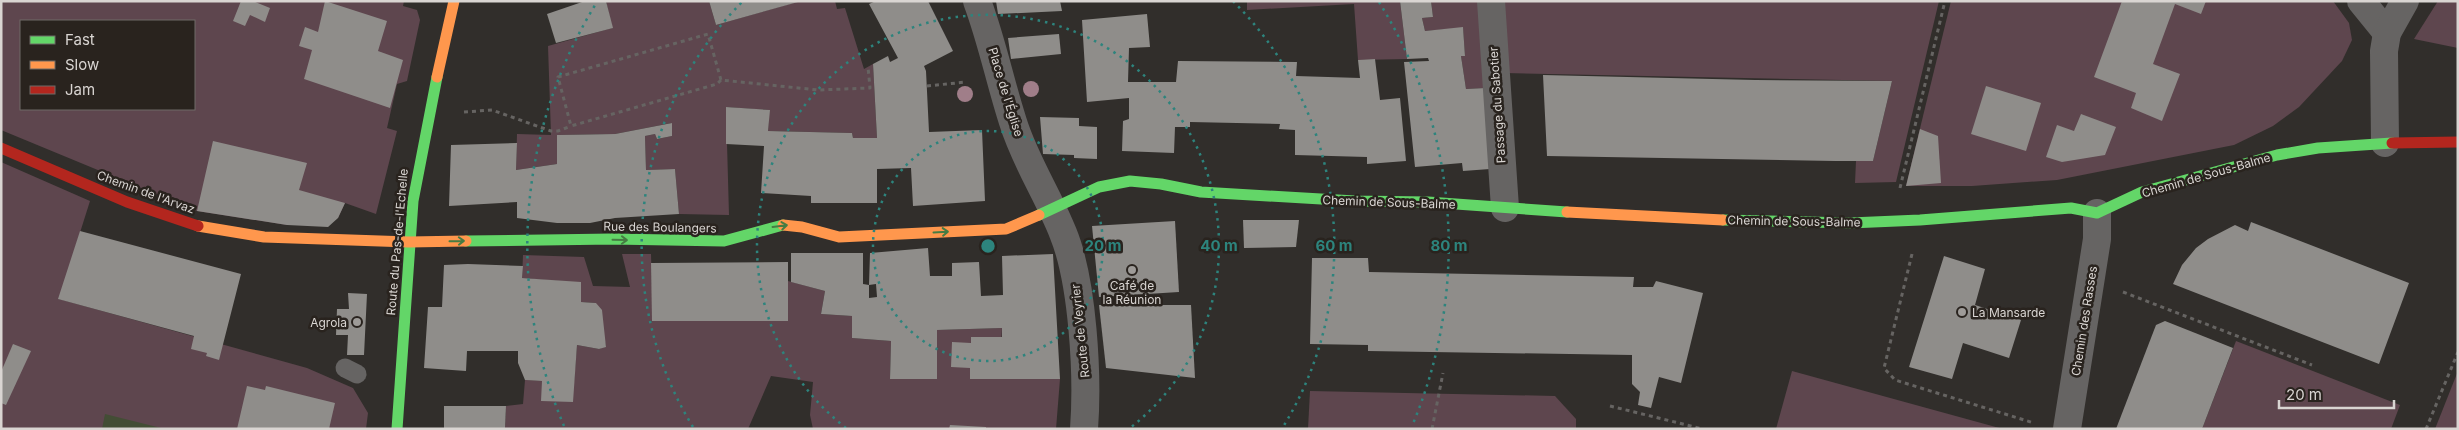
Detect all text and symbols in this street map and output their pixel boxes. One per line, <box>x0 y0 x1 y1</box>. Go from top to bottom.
legend <box>20 20 195 110</box>
text: Fast <box>65 30 95 49</box>
street label: Place de l'Église <box>985 46 1027 138</box>
street label: Passage du Sabotier <box>1485 46 1509 164</box>
text: Slow <box>65 55 99 74</box>
text: Jam <box>65 80 95 99</box>
street label: Chemin de Sous-Balme <box>2140 149 2272 201</box>
street label: Chemin de l'Arvaz <box>95 167 197 217</box>
street label: Route du Pas-de-l'Echelle <box>383 168 411 316</box>
street label: Chemin de Sous-Balme <box>1322 192 1456 212</box>
street label: Chemin de Sous-Balme <box>1727 212 1861 230</box>
street label: Rue des Boulangers <box>603 219 717 235</box>
one-way arrow <box>772 221 788 231</box>
one-way arrow <box>933 227 949 236</box>
one-way arrow <box>612 235 628 245</box>
text: 20 m <box>1085 236 1121 255</box>
text: 40 m <box>1200 236 1238 255</box>
text: 60 m <box>1315 236 1353 255</box>
text: 80 m <box>1430 236 1468 255</box>
one-way arrow <box>449 237 465 246</box>
centre of rings <box>979 237 997 255</box>
marker: Café de la Réunion <box>1126 264 1138 276</box>
street label: Chemin des Rasses <box>2068 265 2100 377</box>
place label: Café de la Réunion <box>1103 278 1161 307</box>
street label: Route de Veyrier <box>1068 283 1092 379</box>
place label: La Mansarde <box>1972 305 2045 320</box>
marker: La Mansarde <box>1956 306 1968 318</box>
place label: Agrola <box>310 315 347 330</box>
marker: Agrola <box>351 316 363 328</box>
scale bar <box>2279 378 2394 410</box>
text: 20 m <box>2286 385 2322 404</box>

